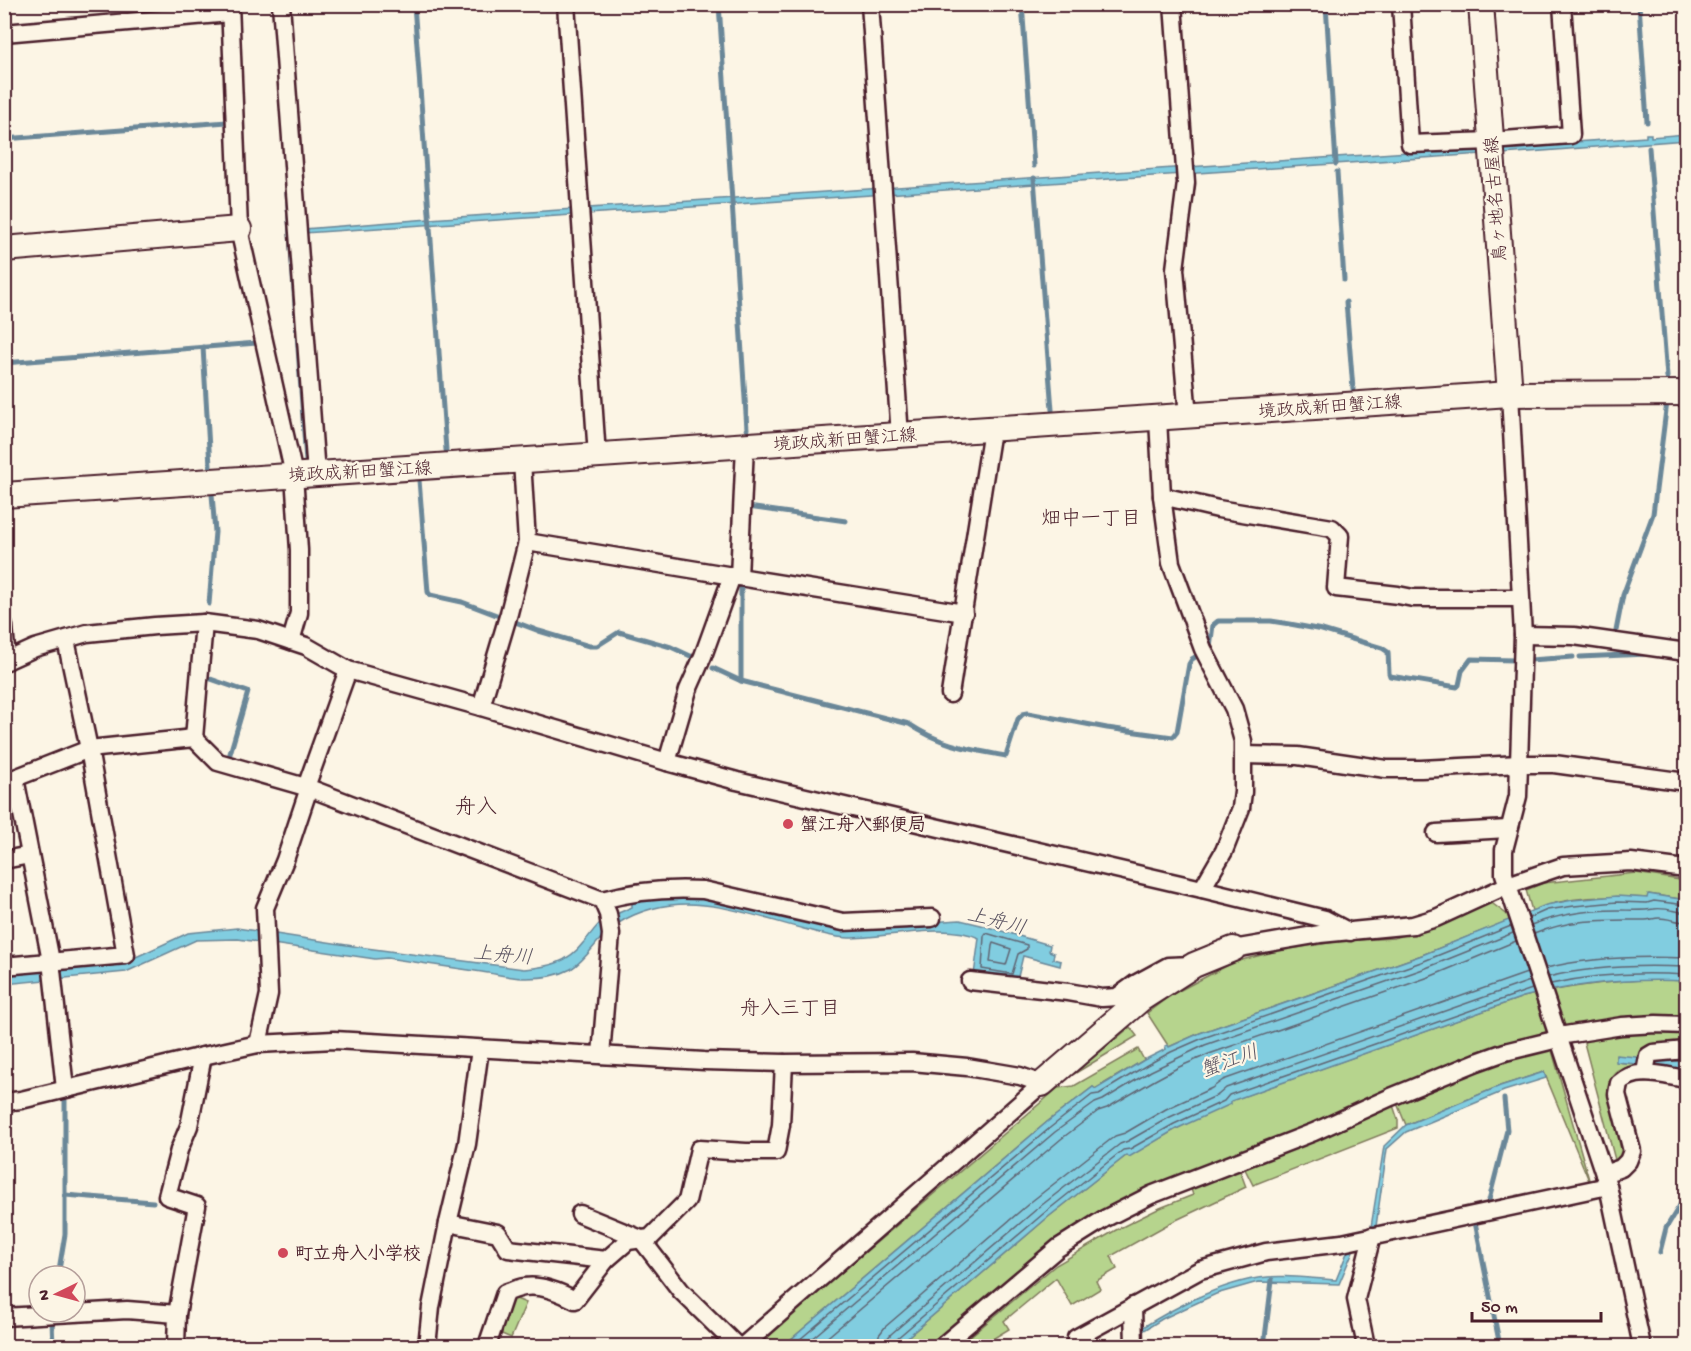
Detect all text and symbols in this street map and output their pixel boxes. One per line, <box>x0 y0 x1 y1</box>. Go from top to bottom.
street label: 鳥ヶ地名古屋線 <box>1482 135 1512 262</box>
street label: 境政成新田蟹江線 <box>1258 392 1403 424</box>
street label: 境政成新田蟹江線 <box>773 425 918 457</box>
street label: 境政成新田蟹江線 <box>288 458 433 488</box>
district label: 畑中一丁目 <box>1041 507 1141 532</box>
district label: 舟入 <box>455 795 497 822</box>
place label: 蟹江舟入郵便局 <box>800 815 926 837</box>
marker: 蟹江舟入郵便局 <box>781 817 795 831</box>
water label: 上舟川 <box>964 903 1029 942</box>
water label: 上舟川 <box>472 941 534 972</box>
district label: 舟入三丁目 <box>740 997 840 1022</box>
water label: 蟹江川 <box>1197 1040 1262 1084</box>
place label: 町立舟入小学校 <box>295 1244 421 1266</box>
marker: 町立舟入小学校 <box>276 1246 290 1260</box>
north arrow <box>27 1264 87 1324</box>
scale bar <box>1472 1285 1601 1323</box>
text: N <box>36 1288 55 1301</box>
text: 50 m <box>1481 1298 1518 1319</box>

